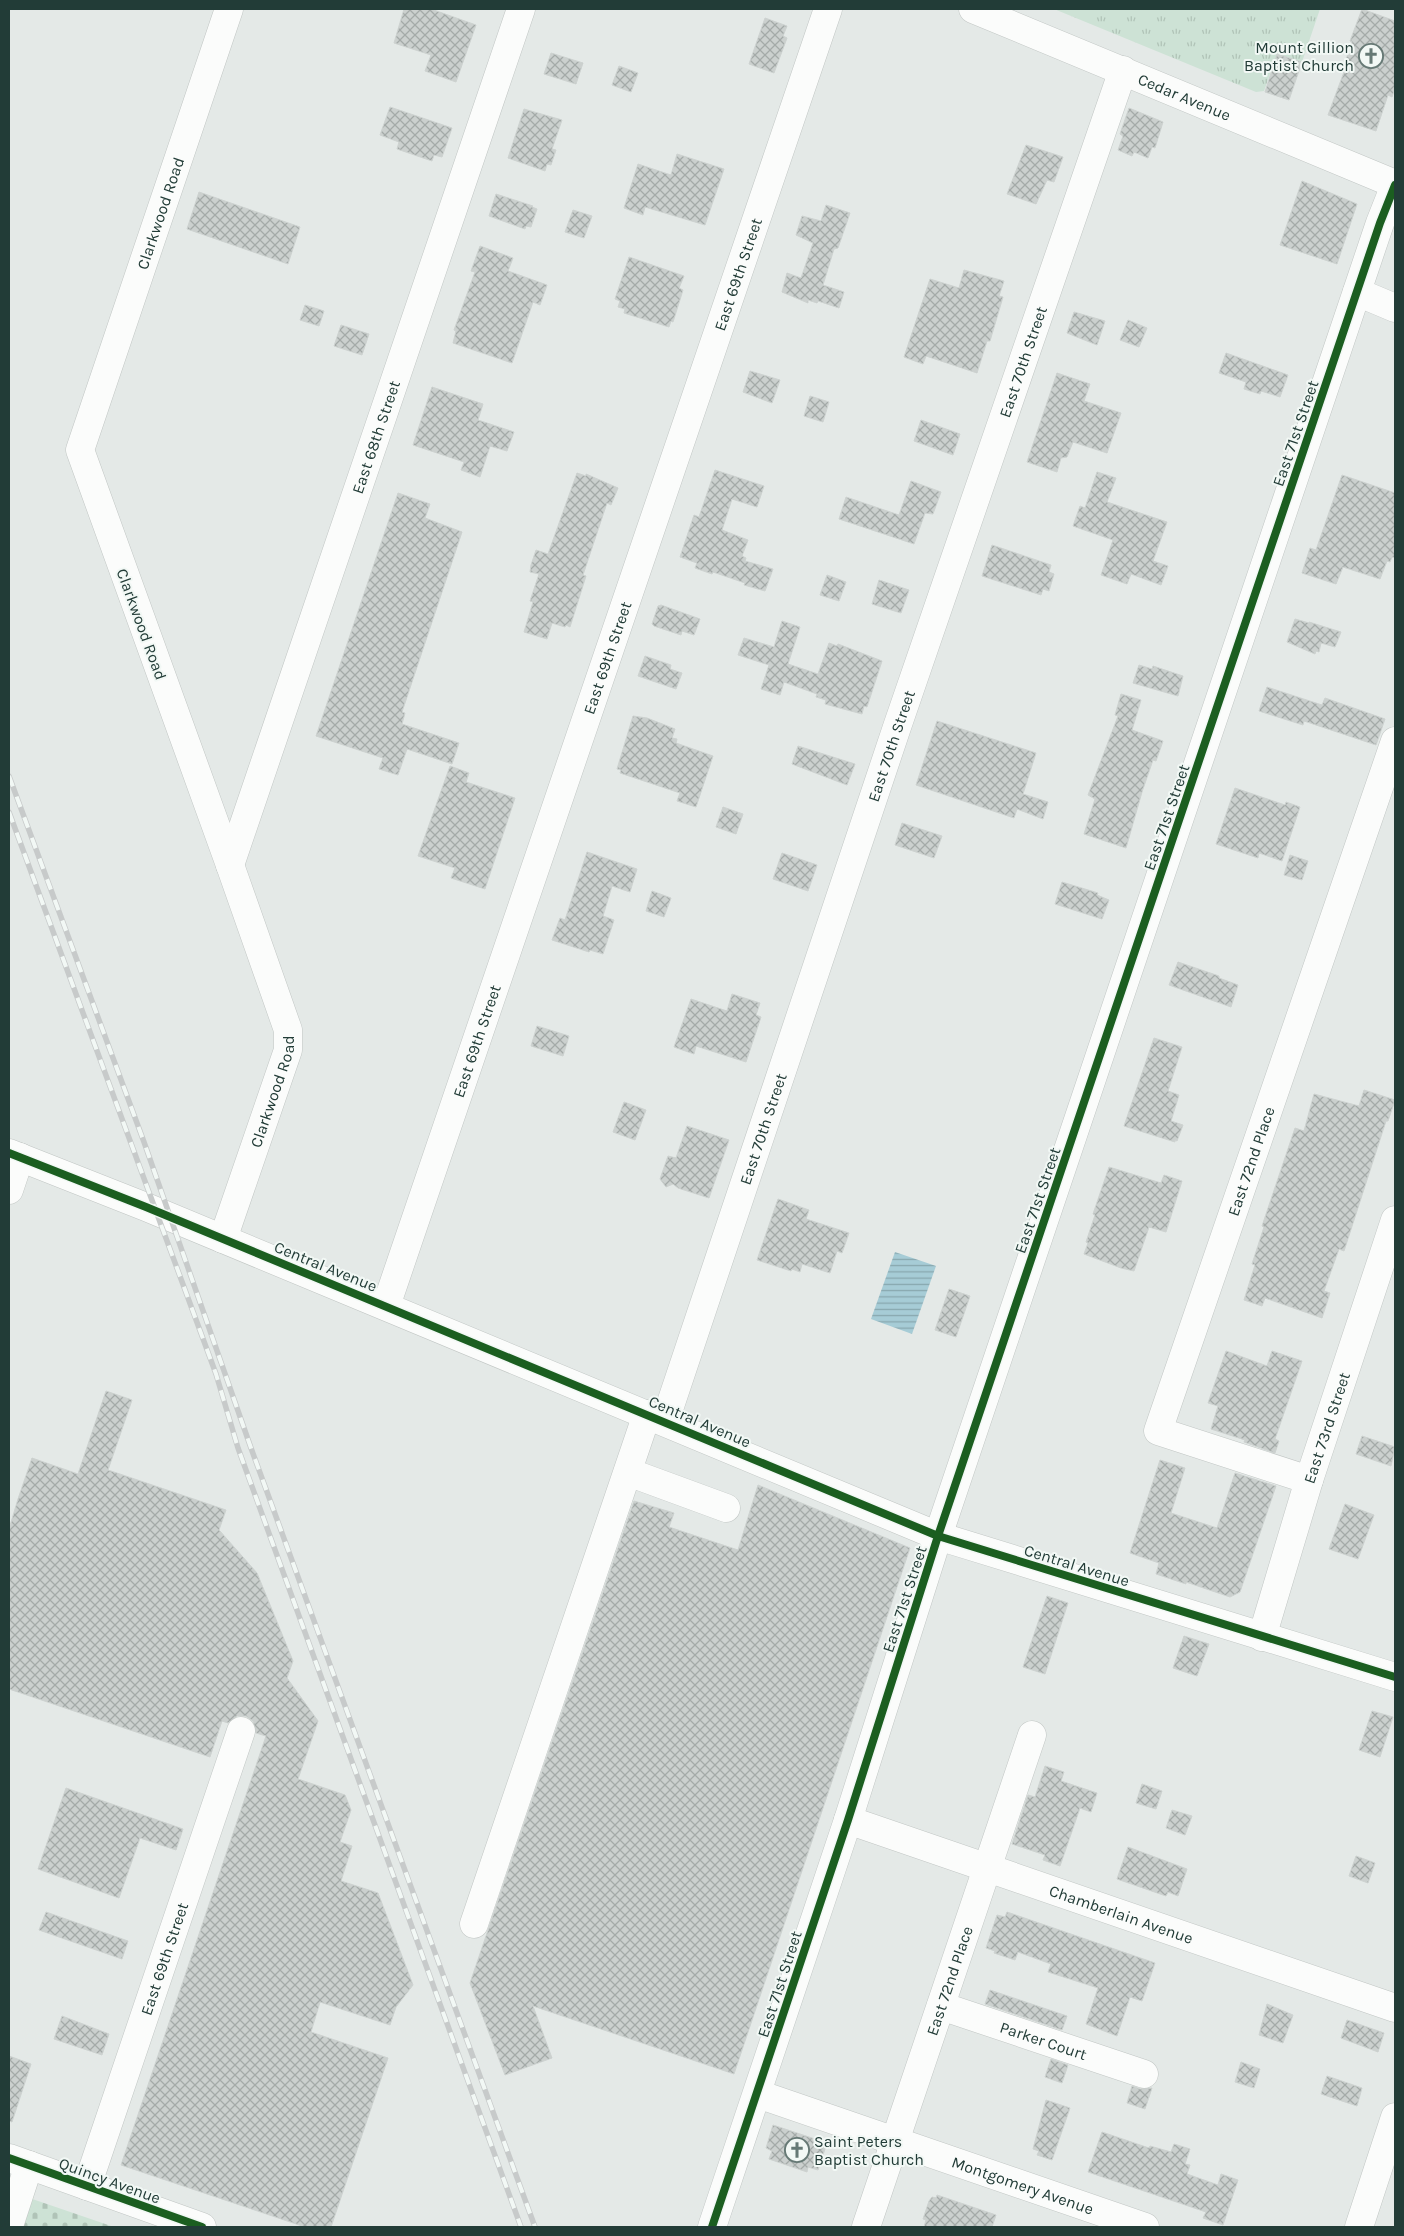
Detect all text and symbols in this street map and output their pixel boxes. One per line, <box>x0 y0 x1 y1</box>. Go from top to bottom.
place label: Mount Gillion Baptist Church <box>1244 38 1354 75</box>
church icon: Mount Gillion Baptist Church <box>1358 43 1384 69</box>
street label: Cedar Avenue <box>1135 70 1234 125</box>
street label: Clarkwood Road <box>133 155 188 272</box>
street label: East 69th Street <box>710 216 766 333</box>
street label: East 70th Street <box>995 304 1051 420</box>
street label: East 68th Street <box>348 378 404 496</box>
street label: East 71st Street <box>1268 378 1323 489</box>
street label: Clarkwood Road <box>113 566 170 682</box>
street label: East 69th Street <box>579 599 635 717</box>
street label: East 70th Street <box>864 688 919 804</box>
street label: East 71st Street <box>1139 762 1194 873</box>
street label: East 69th Street <box>449 982 505 1100</box>
street label: Clarkwood Road <box>246 1035 298 1150</box>
street label: East 70th Street <box>736 1071 791 1187</box>
street label: East 72nd Place <box>1224 1104 1279 1219</box>
street label: East 71st Street <box>1010 1145 1065 1256</box>
street label: Central Avenue <box>272 1237 380 1296</box>
street label: East 73rd Street <box>1300 1370 1354 1486</box>
street label: Central Avenue <box>646 1391 754 1452</box>
street label: Central Avenue <box>1022 1540 1132 1591</box>
street label: East 71st Street <box>878 1543 931 1655</box>
street label: Chamberlain Avenue <box>1047 1881 1196 1948</box>
street label: East 69th Street <box>137 1900 192 2018</box>
street label: East 72nd Place <box>922 1924 977 2038</box>
street label: East 71st Street <box>753 1928 806 2040</box>
street label: Parker Court <box>997 2017 1089 2064</box>
place label: Saint Peters Baptist Church <box>814 2132 924 2169</box>
church icon: Saint Peters Baptist Church <box>784 2137 810 2163</box>
street label: Montgomery Avenue <box>949 2152 1096 2219</box>
street label: Quincy Avenue <box>56 2153 163 2208</box>

